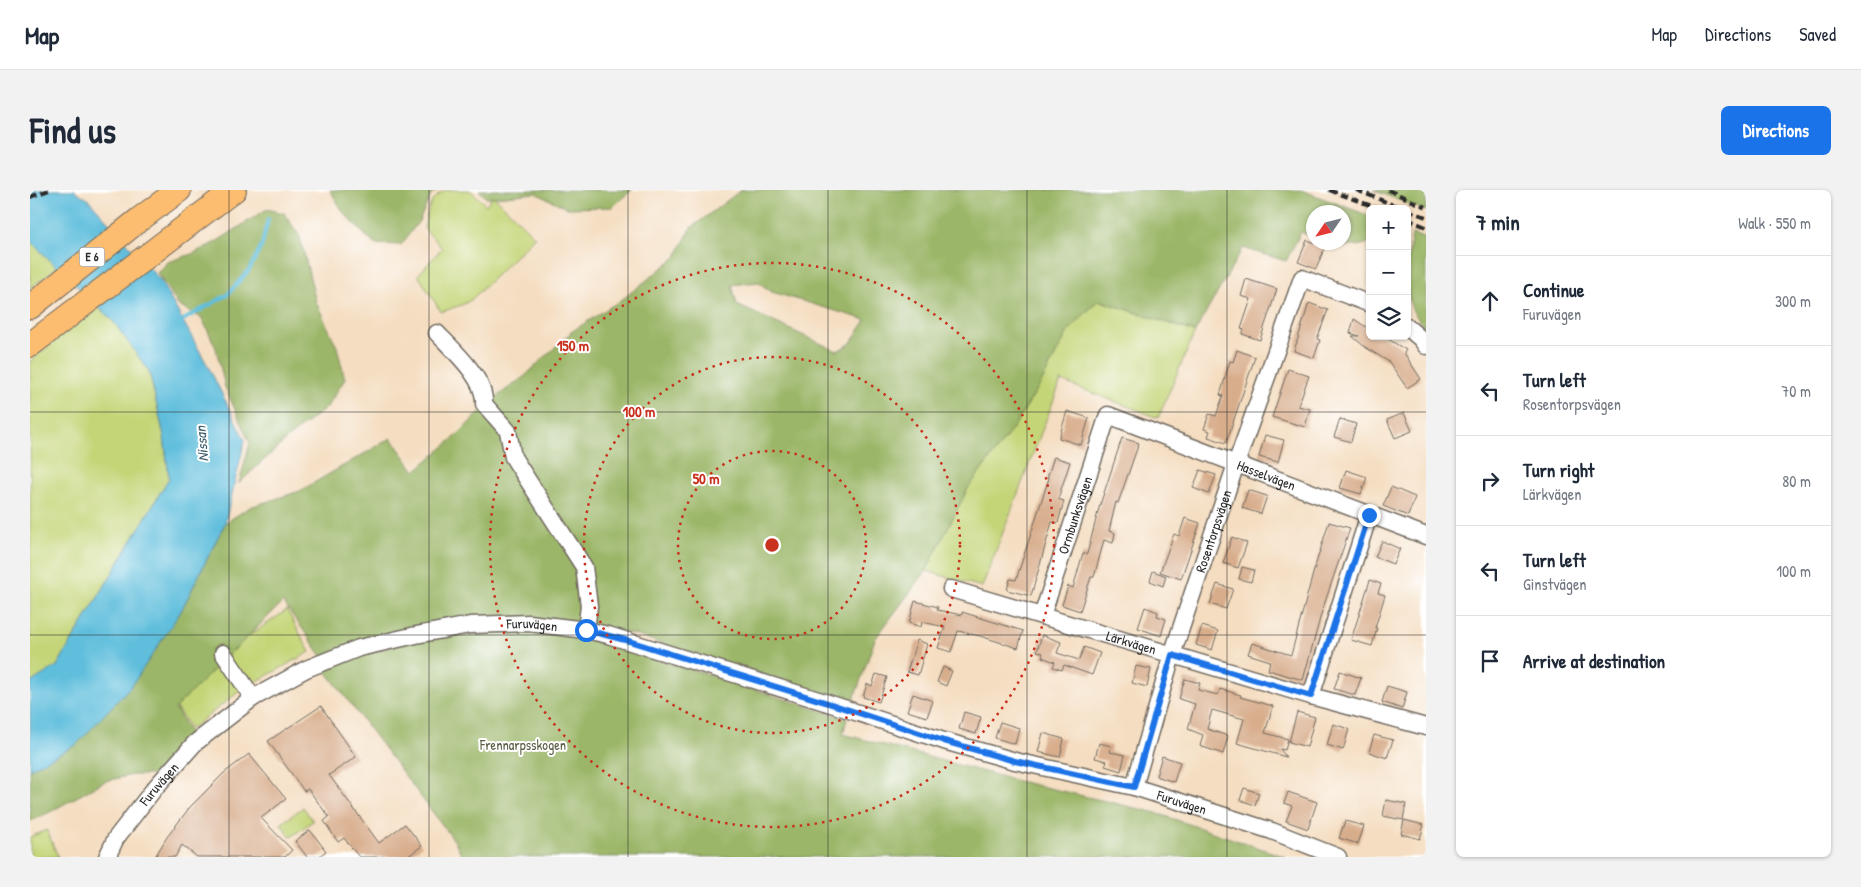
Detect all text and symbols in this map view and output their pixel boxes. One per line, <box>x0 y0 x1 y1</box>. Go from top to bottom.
text: Map <box>25 19 59 51</box>
text: Map <box>1652 22 1677 47</box>
text: Directions <box>1705 22 1771 47</box>
text: Saved <box>1799 22 1836 47</box>
button: Directions <box>1721 106 1831 155</box>
text: Find us <box>30 107 116 154</box>
north arrow <box>1306 205 1351 250</box>
map controls <box>1366 205 1411 340</box>
button: + <box>1366 205 1411 250</box>
text: 7 min <box>1476 208 1520 237</box>
text: Walk · 550 m <box>1738 212 1811 234</box>
road number: E 6 <box>80 248 104 266</box>
button: − <box>1366 250 1411 295</box>
text: Continue <box>1523 277 1584 303</box>
icon: ahead <box>1476 287 1504 315</box>
text: 300 m <box>1775 290 1811 312</box>
button: layers <box>1366 295 1411 340</box>
text: Furuvägen <box>1523 303 1581 325</box>
text: 150 m <box>557 335 589 356</box>
text: Turn left <box>1523 367 1586 393</box>
icon: left <box>1476 377 1504 405</box>
text: 70 m <box>1781 380 1811 402</box>
text: Rosentorpsvägen <box>1523 393 1621 415</box>
text: 100 m <box>623 401 655 422</box>
water label: Nissan <box>189 424 214 463</box>
street label: Hasselvägen <box>1234 455 1299 495</box>
text: Turn right <box>1523 457 1594 483</box>
icon: right <box>1476 467 1504 495</box>
text: 50 m <box>693 468 719 489</box>
text: 80 m <box>1782 470 1811 492</box>
street label: Ormbunksvägen <box>1053 474 1096 557</box>
text: Lärkvägen <box>1523 483 1581 505</box>
street label: Rosentorpsvägen <box>1190 487 1236 575</box>
route end <box>1358 504 1381 527</box>
centre of rings <box>763 536 781 554</box>
text: Turn left <box>1523 547 1586 573</box>
icon: left <box>1476 557 1504 585</box>
text: 100 m <box>1776 560 1811 582</box>
text: Ginstvägen <box>1523 573 1587 595</box>
street label: Furuvägen <box>505 613 559 635</box>
route start <box>575 619 598 642</box>
street label: Lärkvägen <box>1104 626 1159 658</box>
icon: arrive <box>1476 647 1504 675</box>
text: Arrive at destination <box>1523 648 1665 674</box>
park label: Frennarpsskogen <box>479 735 566 755</box>
street label: Furuvägen <box>134 758 182 810</box>
street label: Furuvägen <box>1154 785 1209 819</box>

